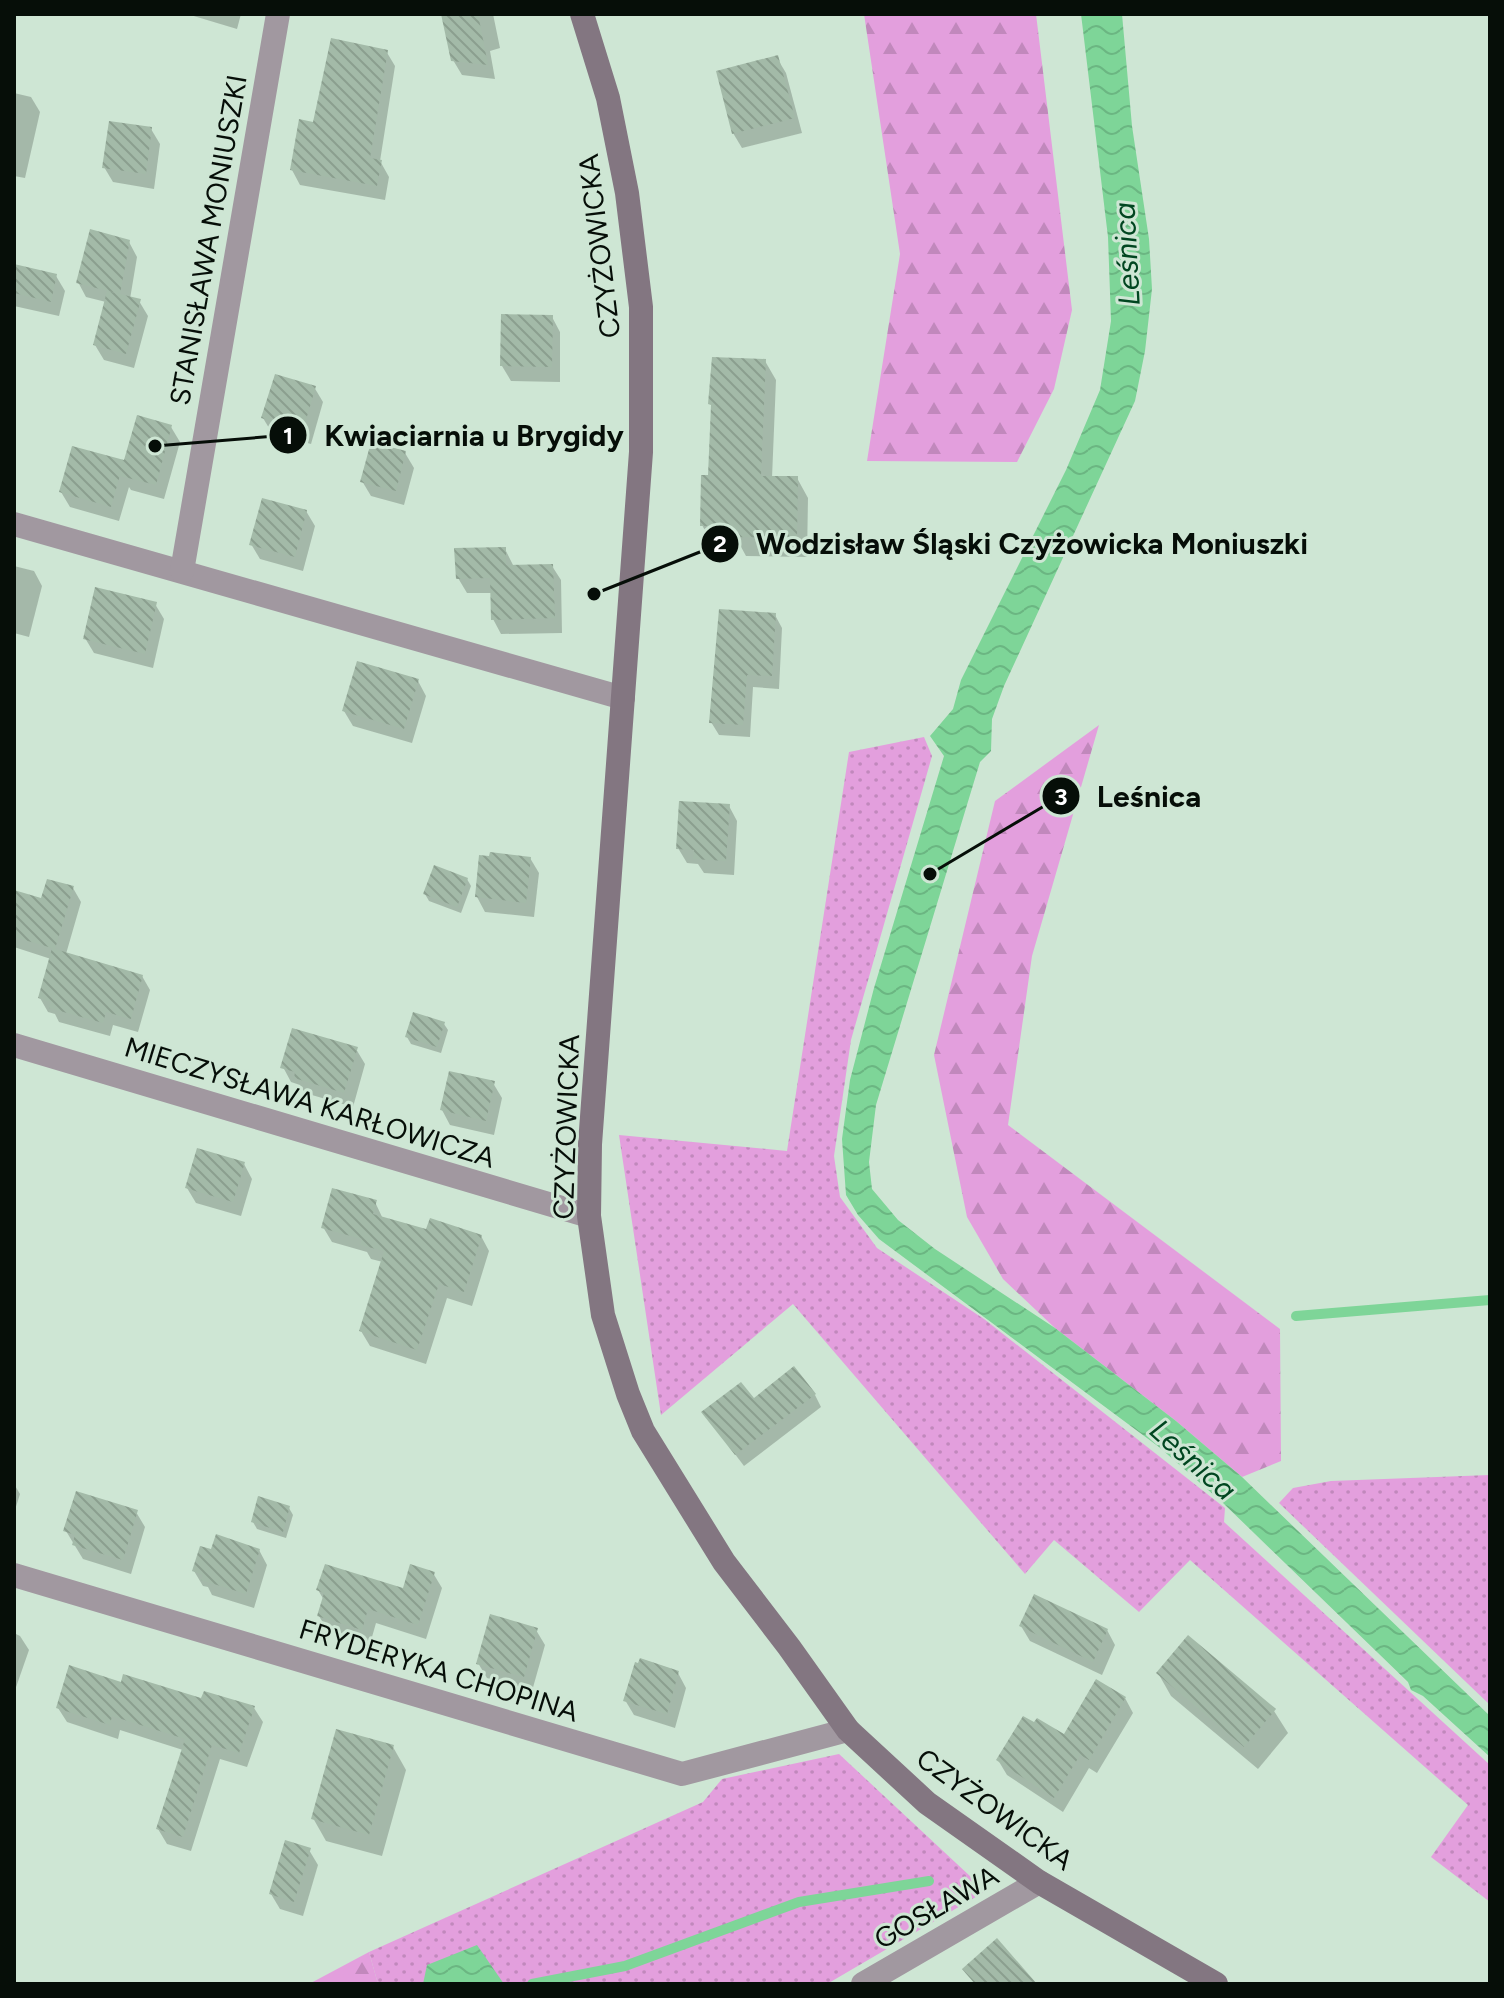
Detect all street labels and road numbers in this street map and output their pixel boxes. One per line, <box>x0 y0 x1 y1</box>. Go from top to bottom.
street label: STANISŁAWA MONIUSZKI <box>162 72 254 408</box>
street label: CZYŻOWICKA <box>571 152 627 340</box>
street label: MIECZYSŁAWA KARŁOWICZA <box>121 1029 499 1175</box>
street label: CZYŻOWICKA <box>546 1034 586 1220</box>
street label: FRYDERYKA CHOPINA <box>295 1611 583 1729</box>
street label: CZYŻOWICKA <box>910 1741 1080 1877</box>
street label: GOSŁAWA <box>868 1858 1004 1956</box>

